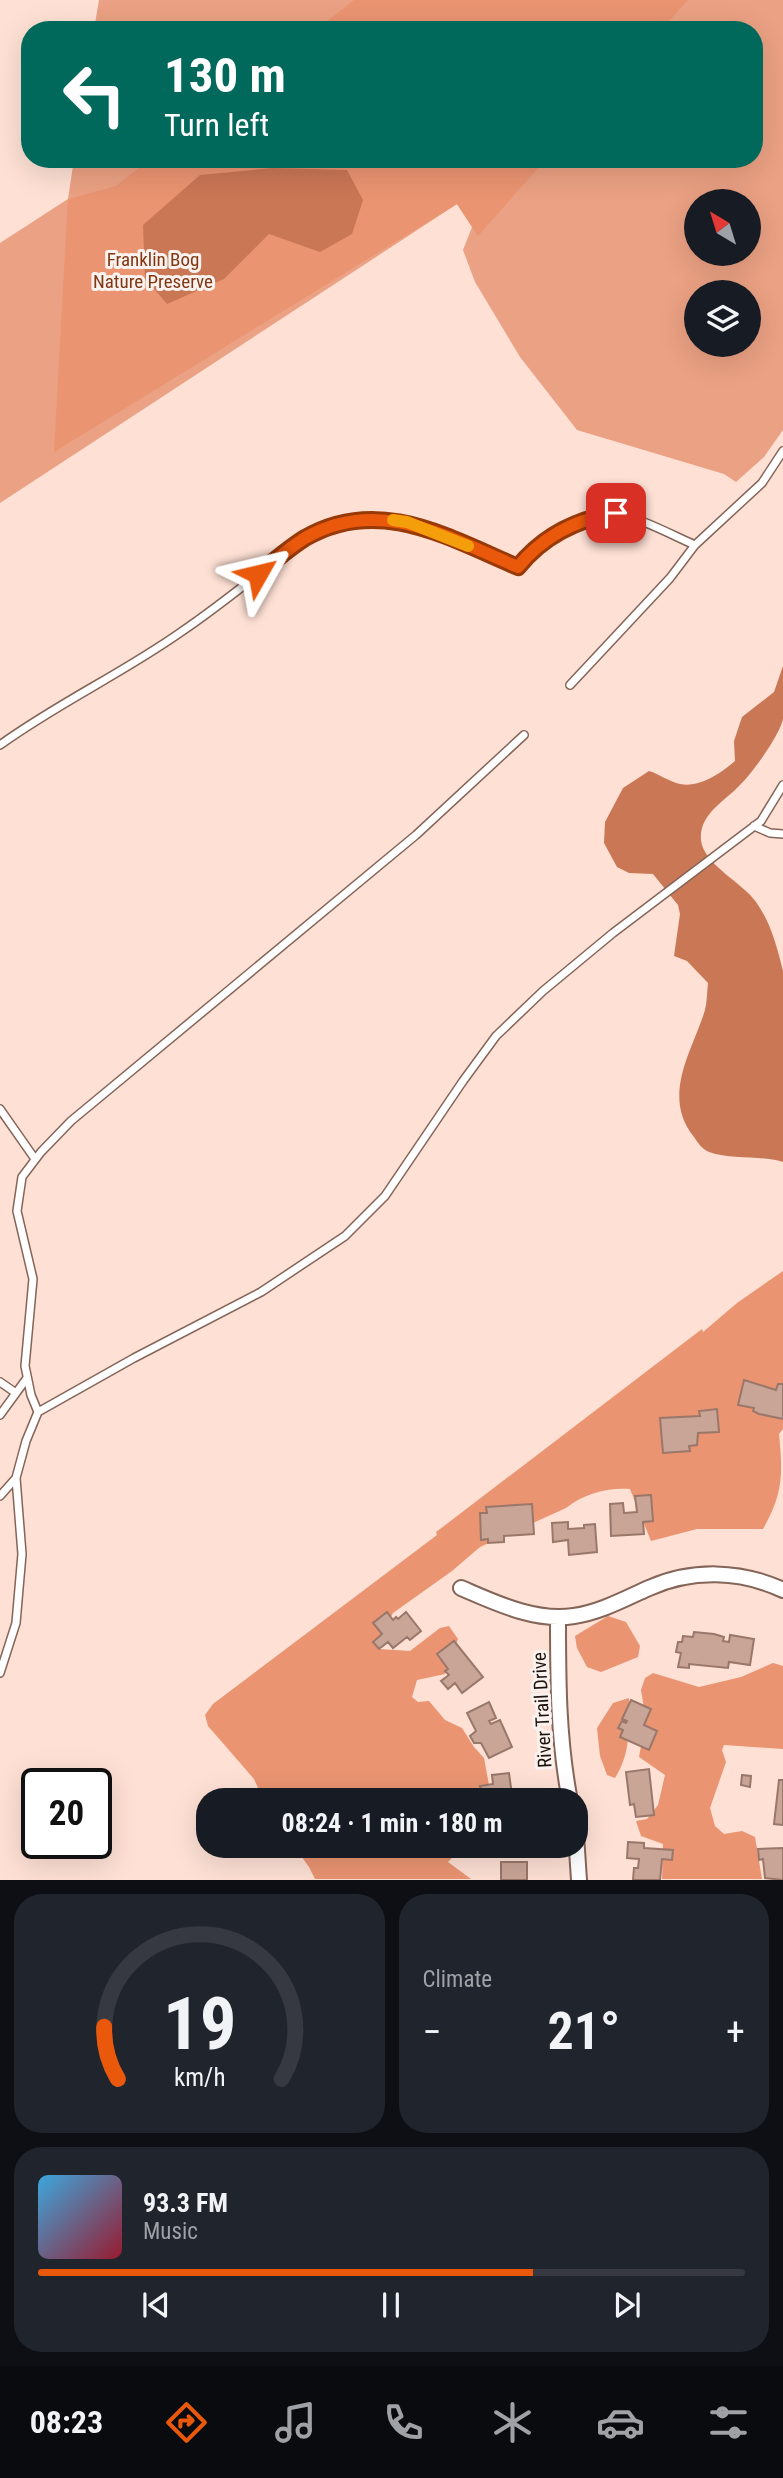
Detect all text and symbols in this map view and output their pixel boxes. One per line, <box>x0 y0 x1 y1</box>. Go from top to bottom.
text: 130 m <box>164 47 286 104</box>
icon: left <box>49 49 140 140</box>
text: Turn left <box>164 106 269 144</box>
north arrow <box>684 189 761 266</box>
map controls <box>684 189 761 357</box>
park label: Franklin Bog Nature Preserve <box>93 248 213 293</box>
button: layers <box>684 280 761 357</box>
pin <box>586 483 646 543</box>
icon: arrive <box>597 494 635 532</box>
position arrow <box>221 537 295 611</box>
street label: River Trail Drive <box>527 1651 557 1768</box>
speed limit sign: 20 <box>21 1768 112 1859</box>
text: 08:24 · 1 min · 180 m <box>282 1808 502 1838</box>
text: Climate <box>423 1966 492 1993</box>
text: 19 <box>162 1982 236 2068</box>
text: 21° <box>547 2001 620 2062</box>
text: − <box>423 2010 442 2054</box>
text: + <box>726 2010 745 2054</box>
text: km/h <box>174 2063 225 2092</box>
text: 93.3 FM <box>143 2188 228 2218</box>
text: Music <box>143 2218 198 2245</box>
icon: previous <box>137 2286 175 2324</box>
icon: pause <box>372 2286 410 2324</box>
icon: next <box>608 2286 646 2324</box>
icon: directions <box>162 2398 211 2447</box>
icon: music <box>271 2398 320 2447</box>
icon: phone <box>379 2398 428 2447</box>
icon: climate <box>488 2398 537 2447</box>
icon: car <box>596 2398 645 2447</box>
icon: filters <box>704 2398 753 2447</box>
text: 08:23 <box>30 2403 103 2441</box>

